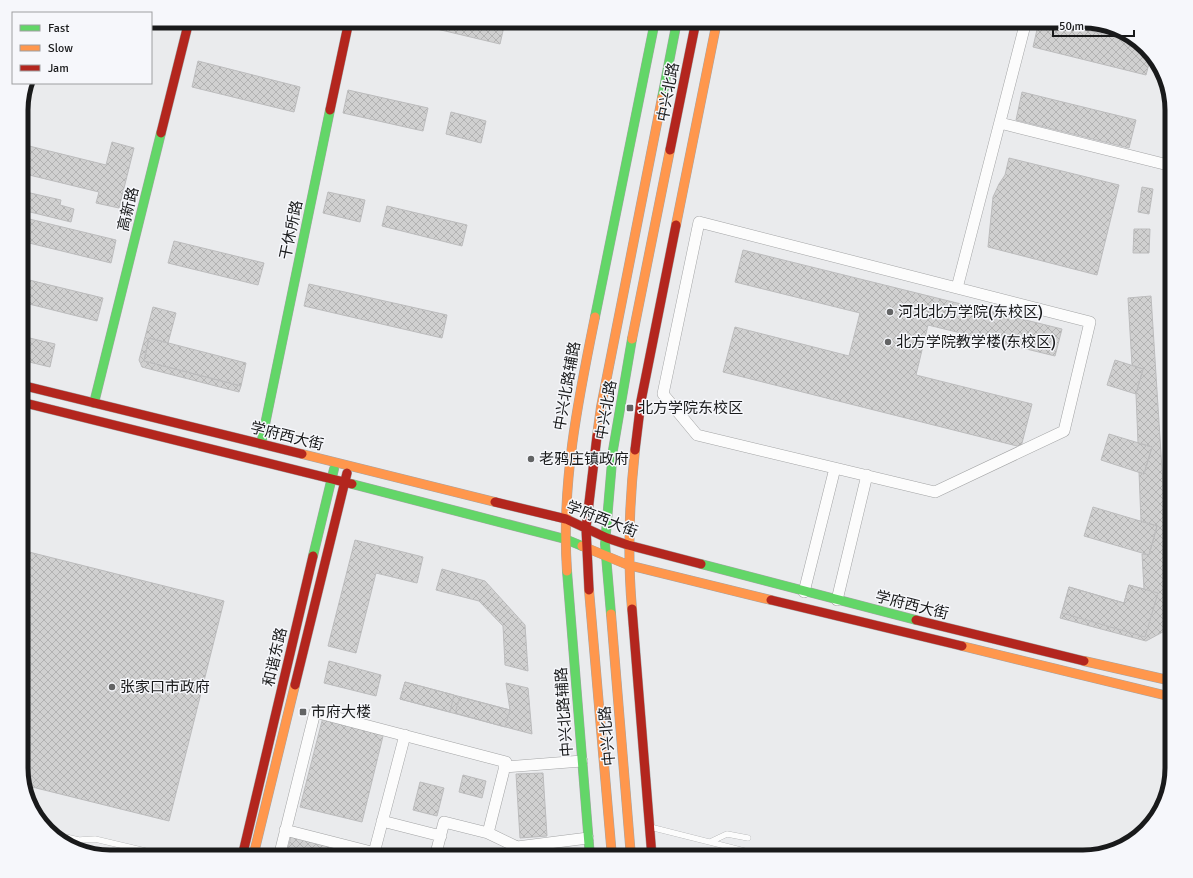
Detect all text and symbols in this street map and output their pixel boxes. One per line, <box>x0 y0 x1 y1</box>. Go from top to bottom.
legend <box>12 12 152 84</box>
scale bar <box>1053 12 1134 38</box>
text: 50 m <box>1059 19 1084 34</box>
text: Fast <box>48 21 69 36</box>
text: Slow <box>48 41 73 56</box>
text: Jam <box>48 61 69 76</box>
street label: 中兴北路 <box>653 61 683 123</box>
street label: 高新路 <box>114 185 142 233</box>
street label: 干休所路 <box>276 199 306 261</box>
place label: 河北北方学院(东校区) <box>898 303 1043 321</box>
marker: 河北北方学院(东校区) <box>885 307 895 317</box>
place label: 北方学院教学楼(东校区) <box>896 333 1056 351</box>
marker: 北方学院教学楼(东校区) <box>883 337 893 347</box>
street label: 中兴北路辅路 <box>550 340 584 432</box>
street label: 中兴北路 <box>592 379 620 441</box>
place label: 北方学院东校区 <box>638 399 743 417</box>
marker: 北方学院东校区 <box>625 403 635 413</box>
street label: 学府西大街 <box>248 418 326 454</box>
place label: 老鸦庄镇政府 <box>539 450 629 468</box>
marker: 老鸦庄镇政府 <box>526 454 536 464</box>
street label: 学府西大街 <box>564 497 640 541</box>
street label: 学府西大街 <box>873 587 951 623</box>
street label: 和谐东路 <box>259 626 291 688</box>
street label: 中兴北路辅路 <box>552 666 576 758</box>
place label: 张家口市政府 <box>120 678 210 696</box>
marker: 张家口市政府 <box>107 682 117 692</box>
place label: 市府大楼 <box>311 703 371 721</box>
street label: 中兴北路 <box>595 705 619 767</box>
marker: 市府大楼 <box>298 707 308 717</box>

